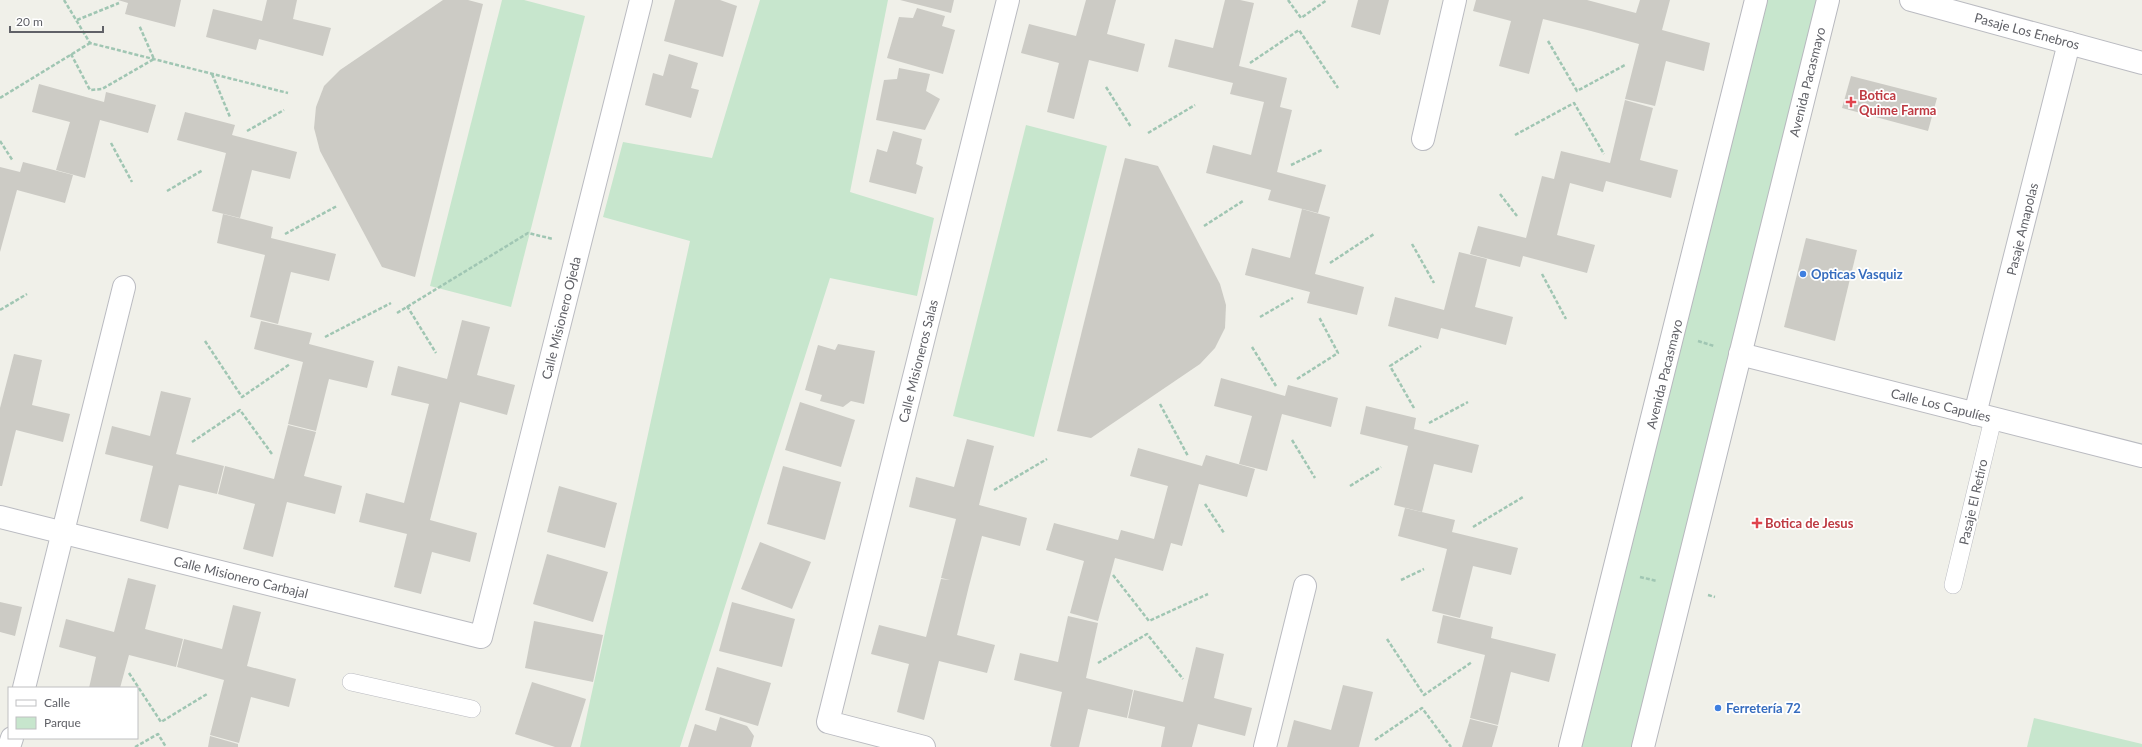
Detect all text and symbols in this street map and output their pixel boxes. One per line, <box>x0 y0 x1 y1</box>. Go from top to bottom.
scale bar <box>10 8 103 34</box>
street label: Pasaje Los Enebros <box>1973 9 2082 53</box>
text: 20 m <box>16 14 43 29</box>
street label: Avenida Pacasmayo <box>1786 26 1828 138</box>
place label: Botica Quime Farma <box>1859 87 1936 118</box>
marker: Botica Quime Farma <box>1846 97 1856 107</box>
street label: Pasaje Amapolas <box>2003 181 2041 277</box>
street label: Calle Misionero Ojeda <box>538 255 584 381</box>
place label: Opticas Vasquiz <box>1811 266 1903 282</box>
marker: Opticas Vasquiz <box>1798 269 1808 279</box>
street label: Calle Misioneros Salas <box>895 297 941 424</box>
street label: Avenida Pacasmayo <box>1643 318 1685 430</box>
street label: Calle Los Capulíes <box>1889 385 1993 425</box>
street label: Pasaje El Retiro <box>1955 457 1991 547</box>
place label: Botica de Jesus <box>1765 515 1854 531</box>
marker: Botica de Jesus <box>1752 518 1762 528</box>
street label: Calle Misionero Carbajal <box>172 553 310 601</box>
legend <box>8 687 138 739</box>
text: Calle <box>44 695 70 710</box>
place label: Ferretería 72 <box>1726 700 1801 716</box>
marker: Ferretería 72 <box>1713 703 1723 713</box>
text: Parque <box>44 715 81 730</box>

